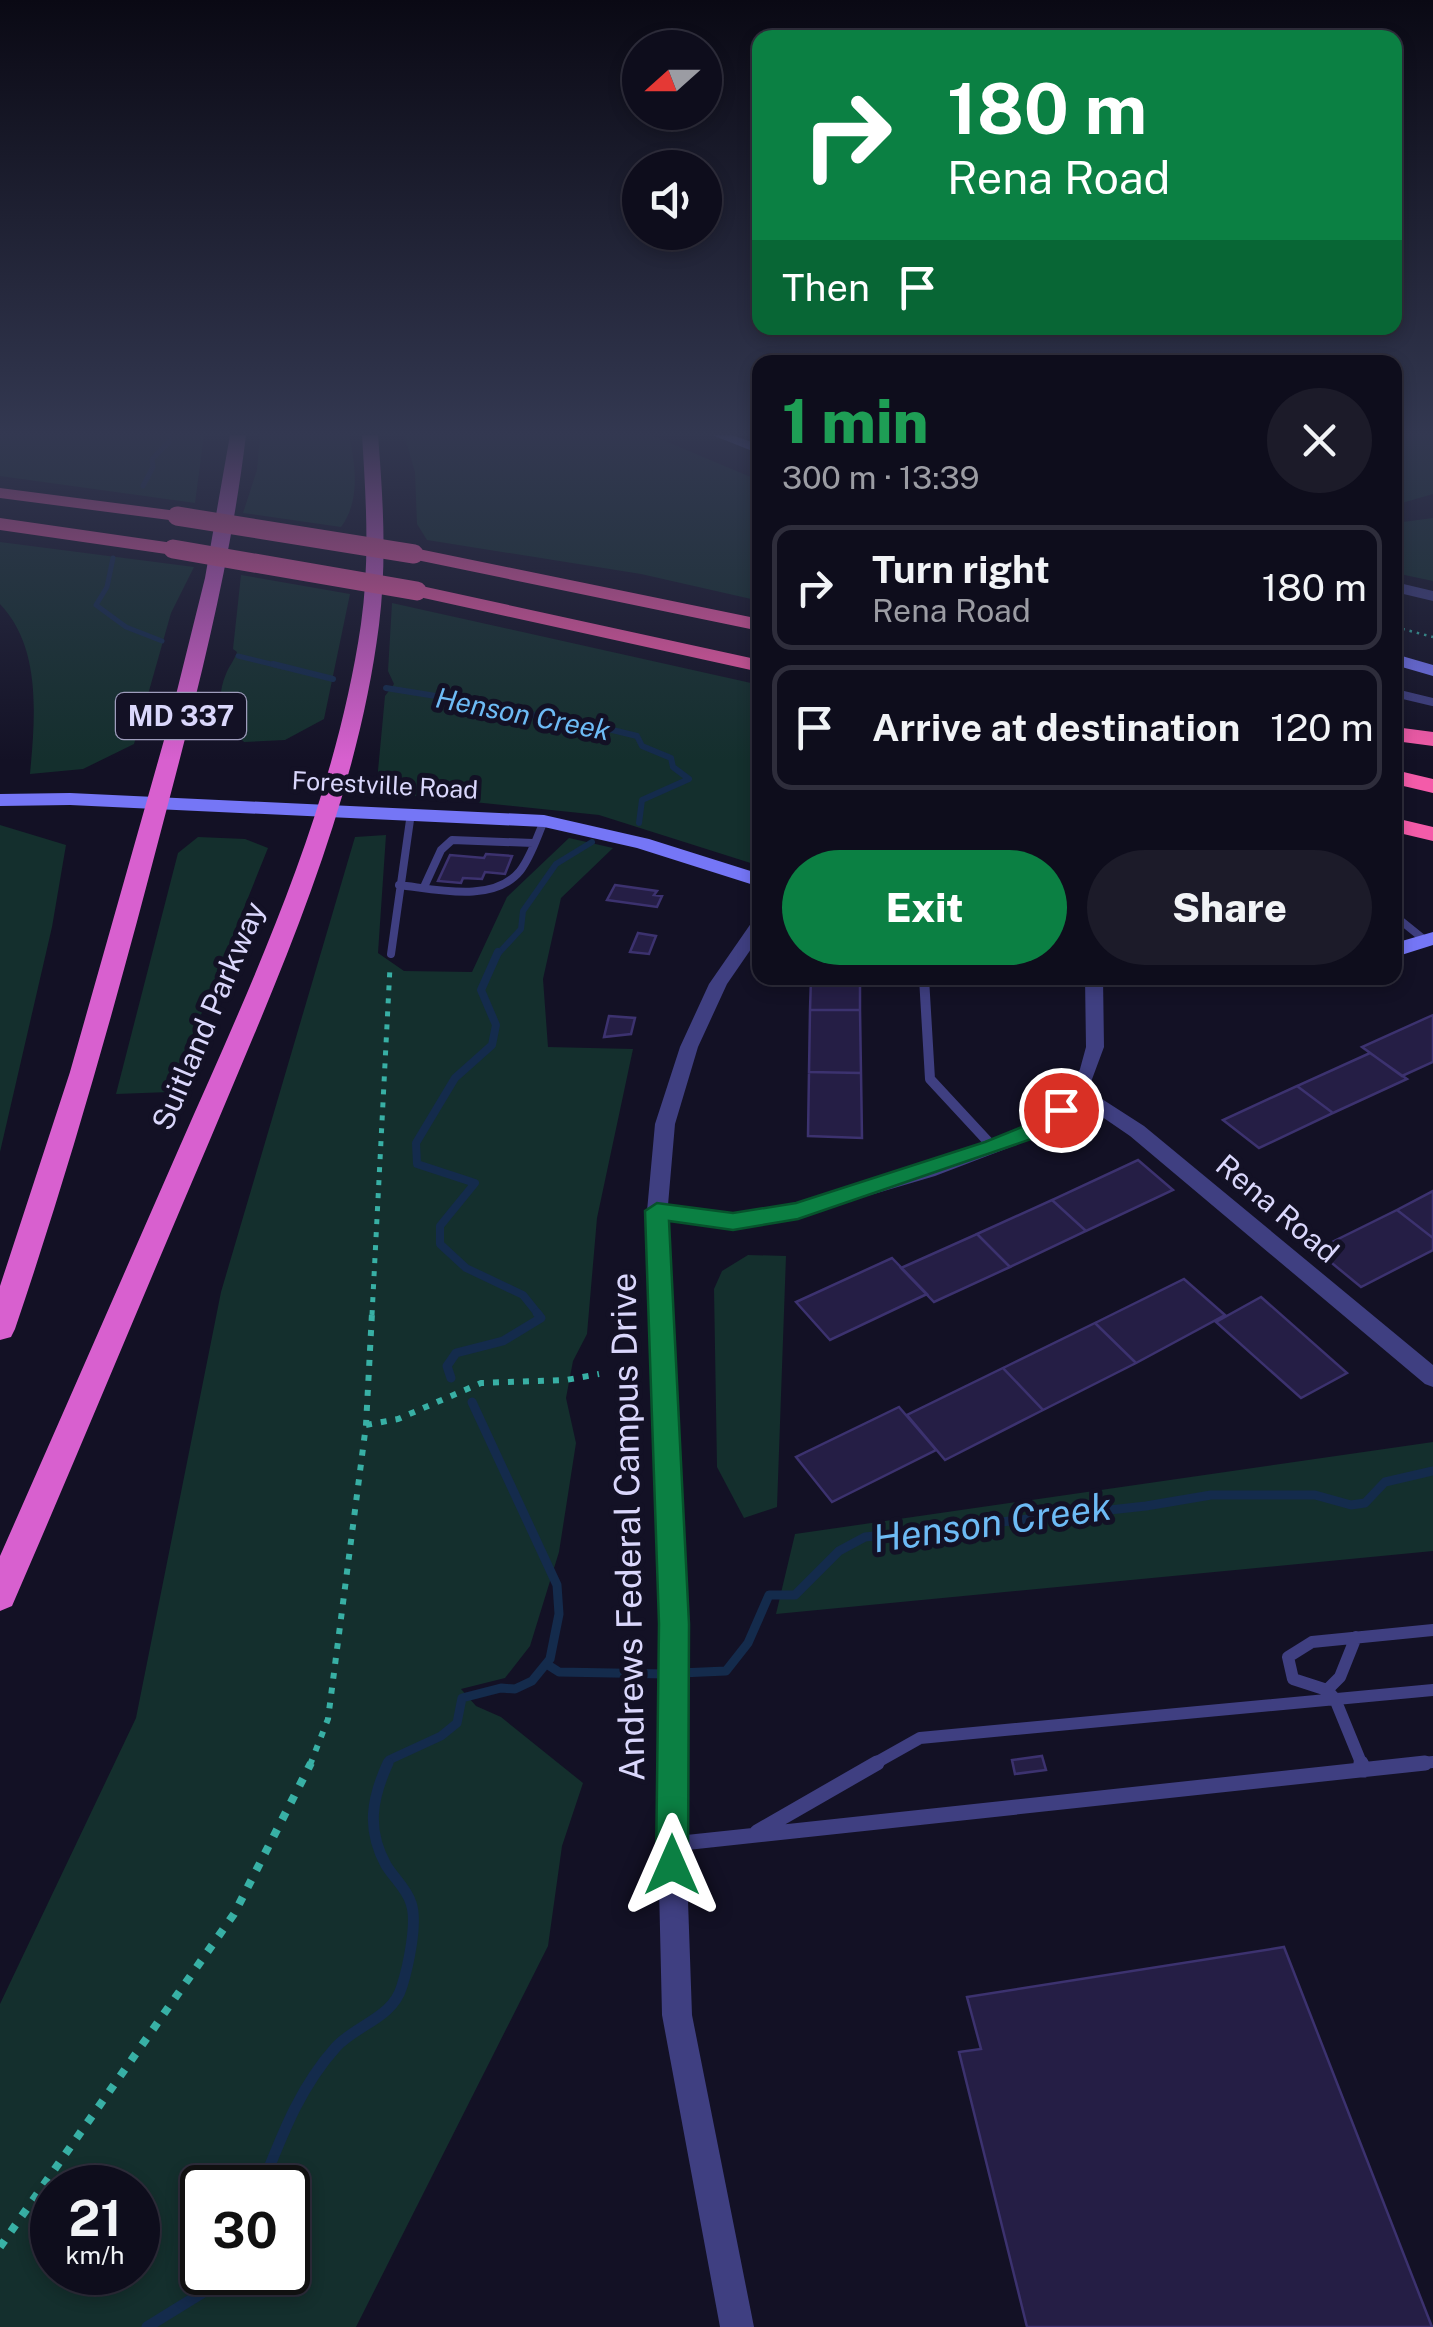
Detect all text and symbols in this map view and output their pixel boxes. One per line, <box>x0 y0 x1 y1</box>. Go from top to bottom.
north arrow <box>622 30 722 130</box>
map controls <box>622 30 722 250</box>
text: 180 m <box>947 67 1147 150</box>
icon: right <box>782 70 912 200</box>
button: sound <box>622 150 722 250</box>
text: Rena Road <box>947 151 1170 204</box>
icon: arrive <box>890 260 945 315</box>
text: Then <box>782 265 870 310</box>
text: 1 min <box>782 386 929 457</box>
button: close <box>1267 388 1372 493</box>
text: 300 m · 13:39 <box>782 459 979 496</box>
text: Turn right <box>872 547 1050 592</box>
icon: right <box>787 560 842 615</box>
text: 180 m <box>1262 565 1367 610</box>
text: Rena Road <box>872 592 1031 629</box>
water label: Henson Creek <box>433 680 613 747</box>
road number: MD 337 <box>116 693 246 739</box>
icon: arrive <box>787 700 842 755</box>
text: Arrive at destination <box>872 705 1240 750</box>
text: 120 m <box>1270 705 1374 750</box>
street label: Forestville Road <box>291 765 479 805</box>
button: Exit <box>782 850 1067 965</box>
button: Share <box>1087 850 1372 965</box>
street label: Suitland Parkway <box>144 896 272 1135</box>
pin <box>1019 1068 1104 1153</box>
icon: arrive <box>1034 1083 1089 1138</box>
street label: Rena Road <box>1209 1147 1346 1270</box>
street label: Andrews Federal Campus Drive <box>603 1272 652 1782</box>
water label: Henson Creek <box>870 1483 1114 1561</box>
position arrow <box>620 1813 724 1917</box>
speed limit sign: 30 <box>180 2165 310 2295</box>
text: 21 <box>68 2188 122 2247</box>
text: km/h <box>66 2240 124 2270</box>

